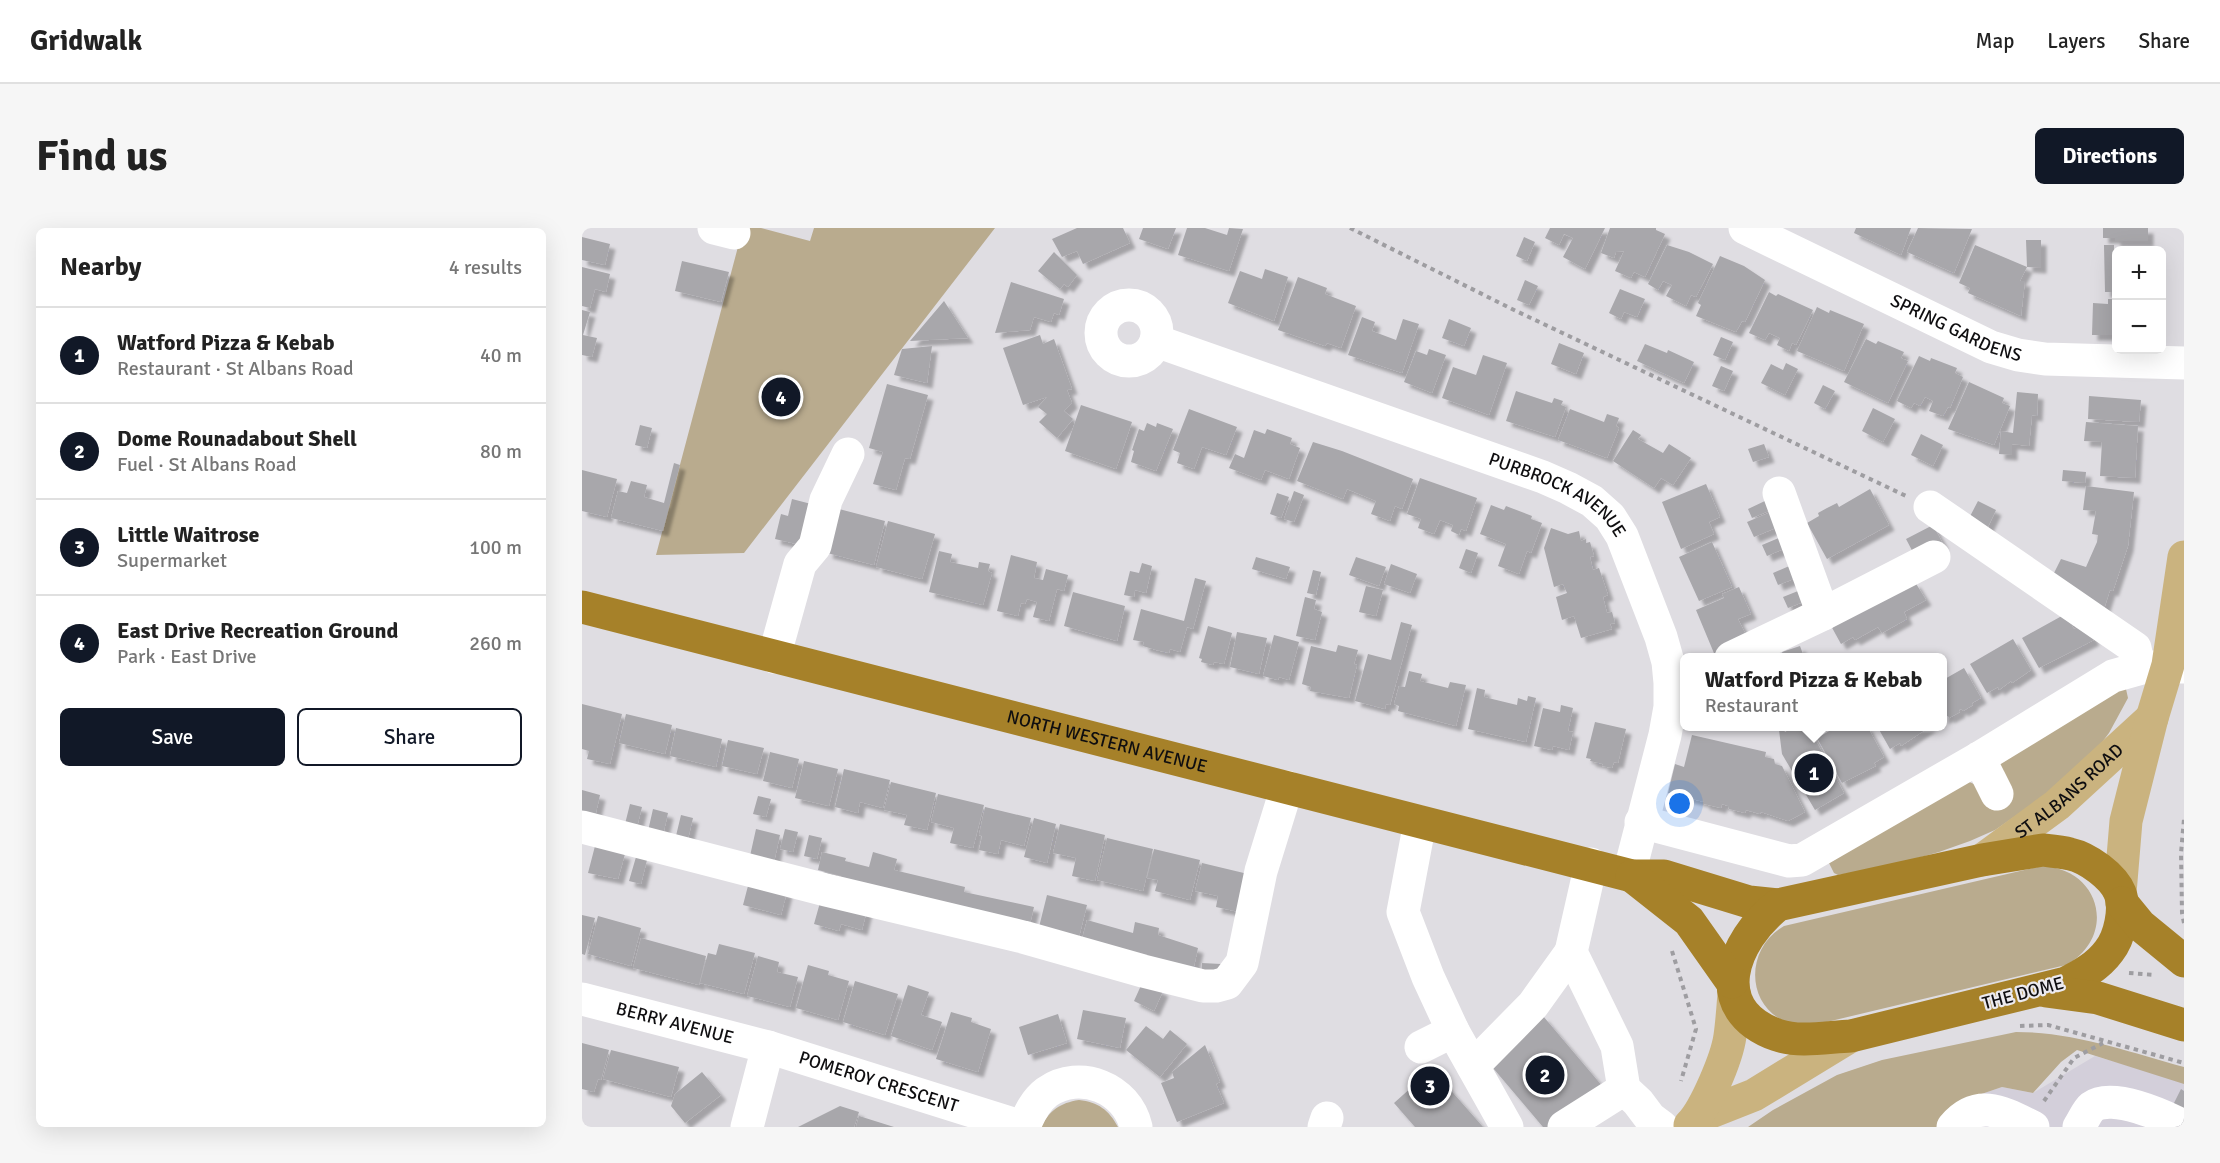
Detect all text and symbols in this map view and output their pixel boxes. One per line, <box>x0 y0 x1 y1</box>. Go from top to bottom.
text: Gridwalk <box>30 24 142 58</box>
text: Map <box>1976 28 2014 54</box>
text: Layers <box>2047 28 2105 54</box>
text: Share <box>2138 28 2190 54</box>
button: Directions <box>2035 128 2184 184</box>
text: Find us <box>36 131 167 182</box>
map controls <box>2112 246 2166 354</box>
button: + <box>2112 246 2166 300</box>
text: Nearby <box>60 251 141 283</box>
text: 4 results <box>449 255 522 280</box>
street label: SPRING GARDENS <box>1887 289 2024 367</box>
button: − <box>2112 300 2166 354</box>
text: Watford Pizza & Kebab <box>117 329 335 356</box>
text: 1 <box>74 343 85 368</box>
text: 40 m <box>480 343 522 368</box>
text: Restaurant · St Albans Road <box>117 356 354 381</box>
pin: 4 <box>762 374 800 420</box>
text: Dome Rounadabout Shell <box>117 425 357 452</box>
text: 2 <box>74 439 85 464</box>
text: 80 m <box>480 439 522 464</box>
street label: PURBROCK AVENUE <box>1486 448 1631 541</box>
text: Fuel · St Albans Road <box>117 452 297 477</box>
text: Little Waitrose <box>117 521 259 548</box>
text: 3 <box>74 535 85 560</box>
text: 100 m <box>469 535 522 560</box>
text: Supermarket <box>117 548 227 573</box>
text: East Drive Recreation Ground <box>117 617 398 644</box>
text: 4 <box>74 631 85 656</box>
text: 260 m <box>469 631 522 656</box>
text: Park · East Drive <box>117 644 257 669</box>
popup <box>1680 653 1947 731</box>
text: Watford Pizza & Kebab <box>1705 666 1922 693</box>
text: Restaurant <box>1705 693 1799 718</box>
street label: NORTH WESTERN AVENUE <box>1005 705 1210 778</box>
button: Save <box>60 708 285 766</box>
button: Share <box>297 708 522 766</box>
street label: ST ALBANS ROAD <box>2010 739 2128 843</box>
pin: 1 <box>1794 750 1834 796</box>
your location <box>1665 789 1694 818</box>
street label: THE DOME <box>1980 972 2066 1014</box>
street label: BERRY AVENUE <box>614 997 736 1049</box>
street label: POMEROY CRESCENT <box>796 1046 961 1117</box>
pin: 2 <box>1526 1052 1564 1098</box>
pin: 3 <box>1410 1064 1450 1108</box>

